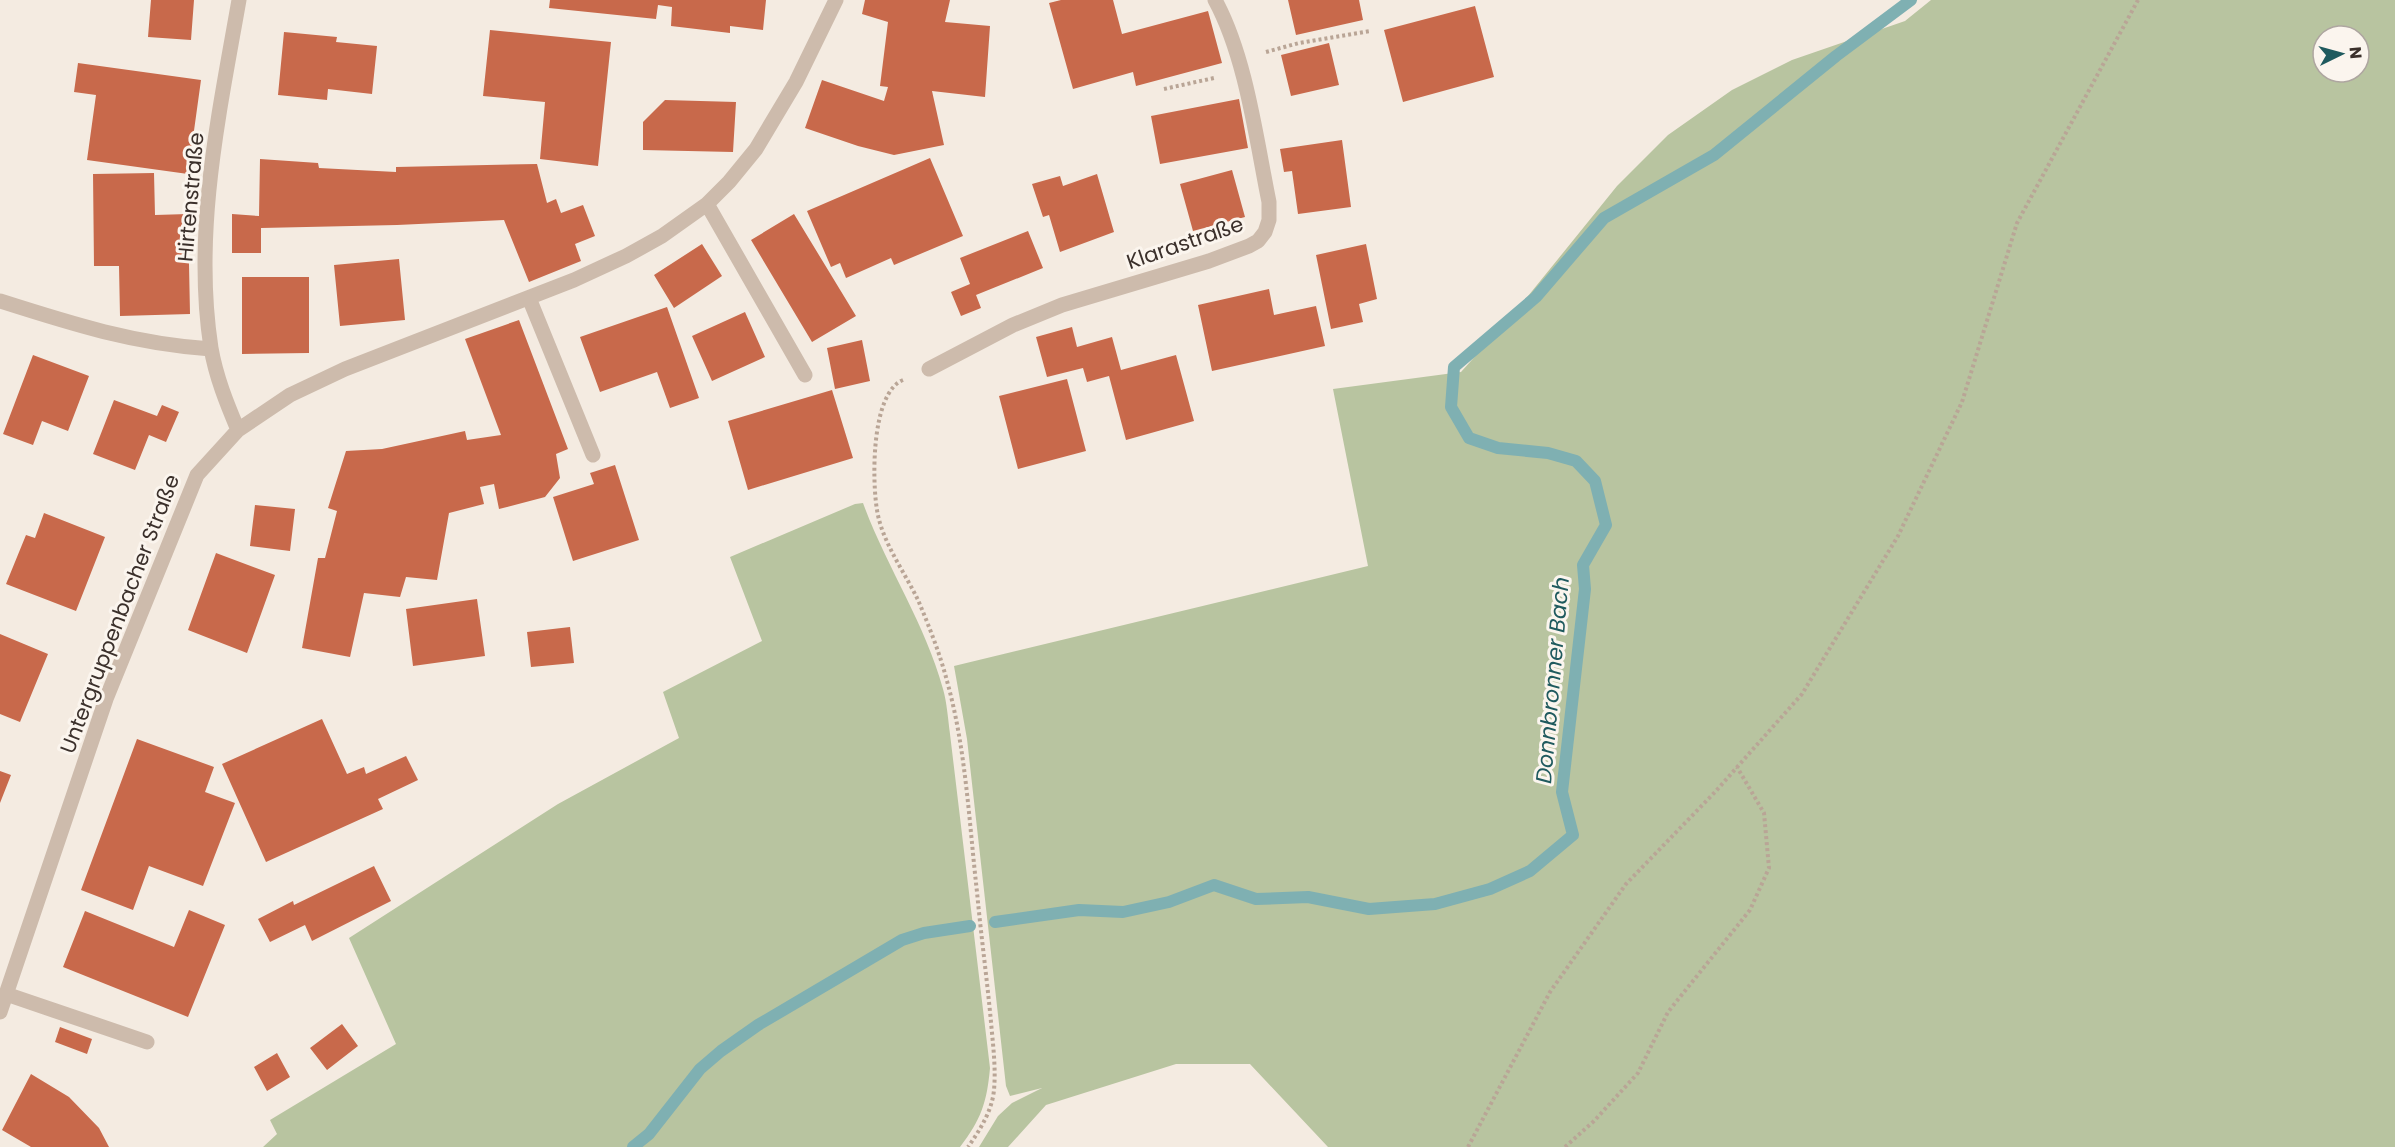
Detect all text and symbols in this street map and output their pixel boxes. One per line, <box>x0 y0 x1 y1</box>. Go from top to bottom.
north arrow <box>2311 24 2371 84</box>
text: N <box>2343 46 2367 60</box>
street label: Hirtenstraße <box>170 131 211 263</box>
street label: Klarastraße <box>1122 209 1247 276</box>
street label: Untergruppenbacher Straße <box>53 470 186 758</box>
water label: Donnbronner Bach <box>1528 575 1577 785</box>

